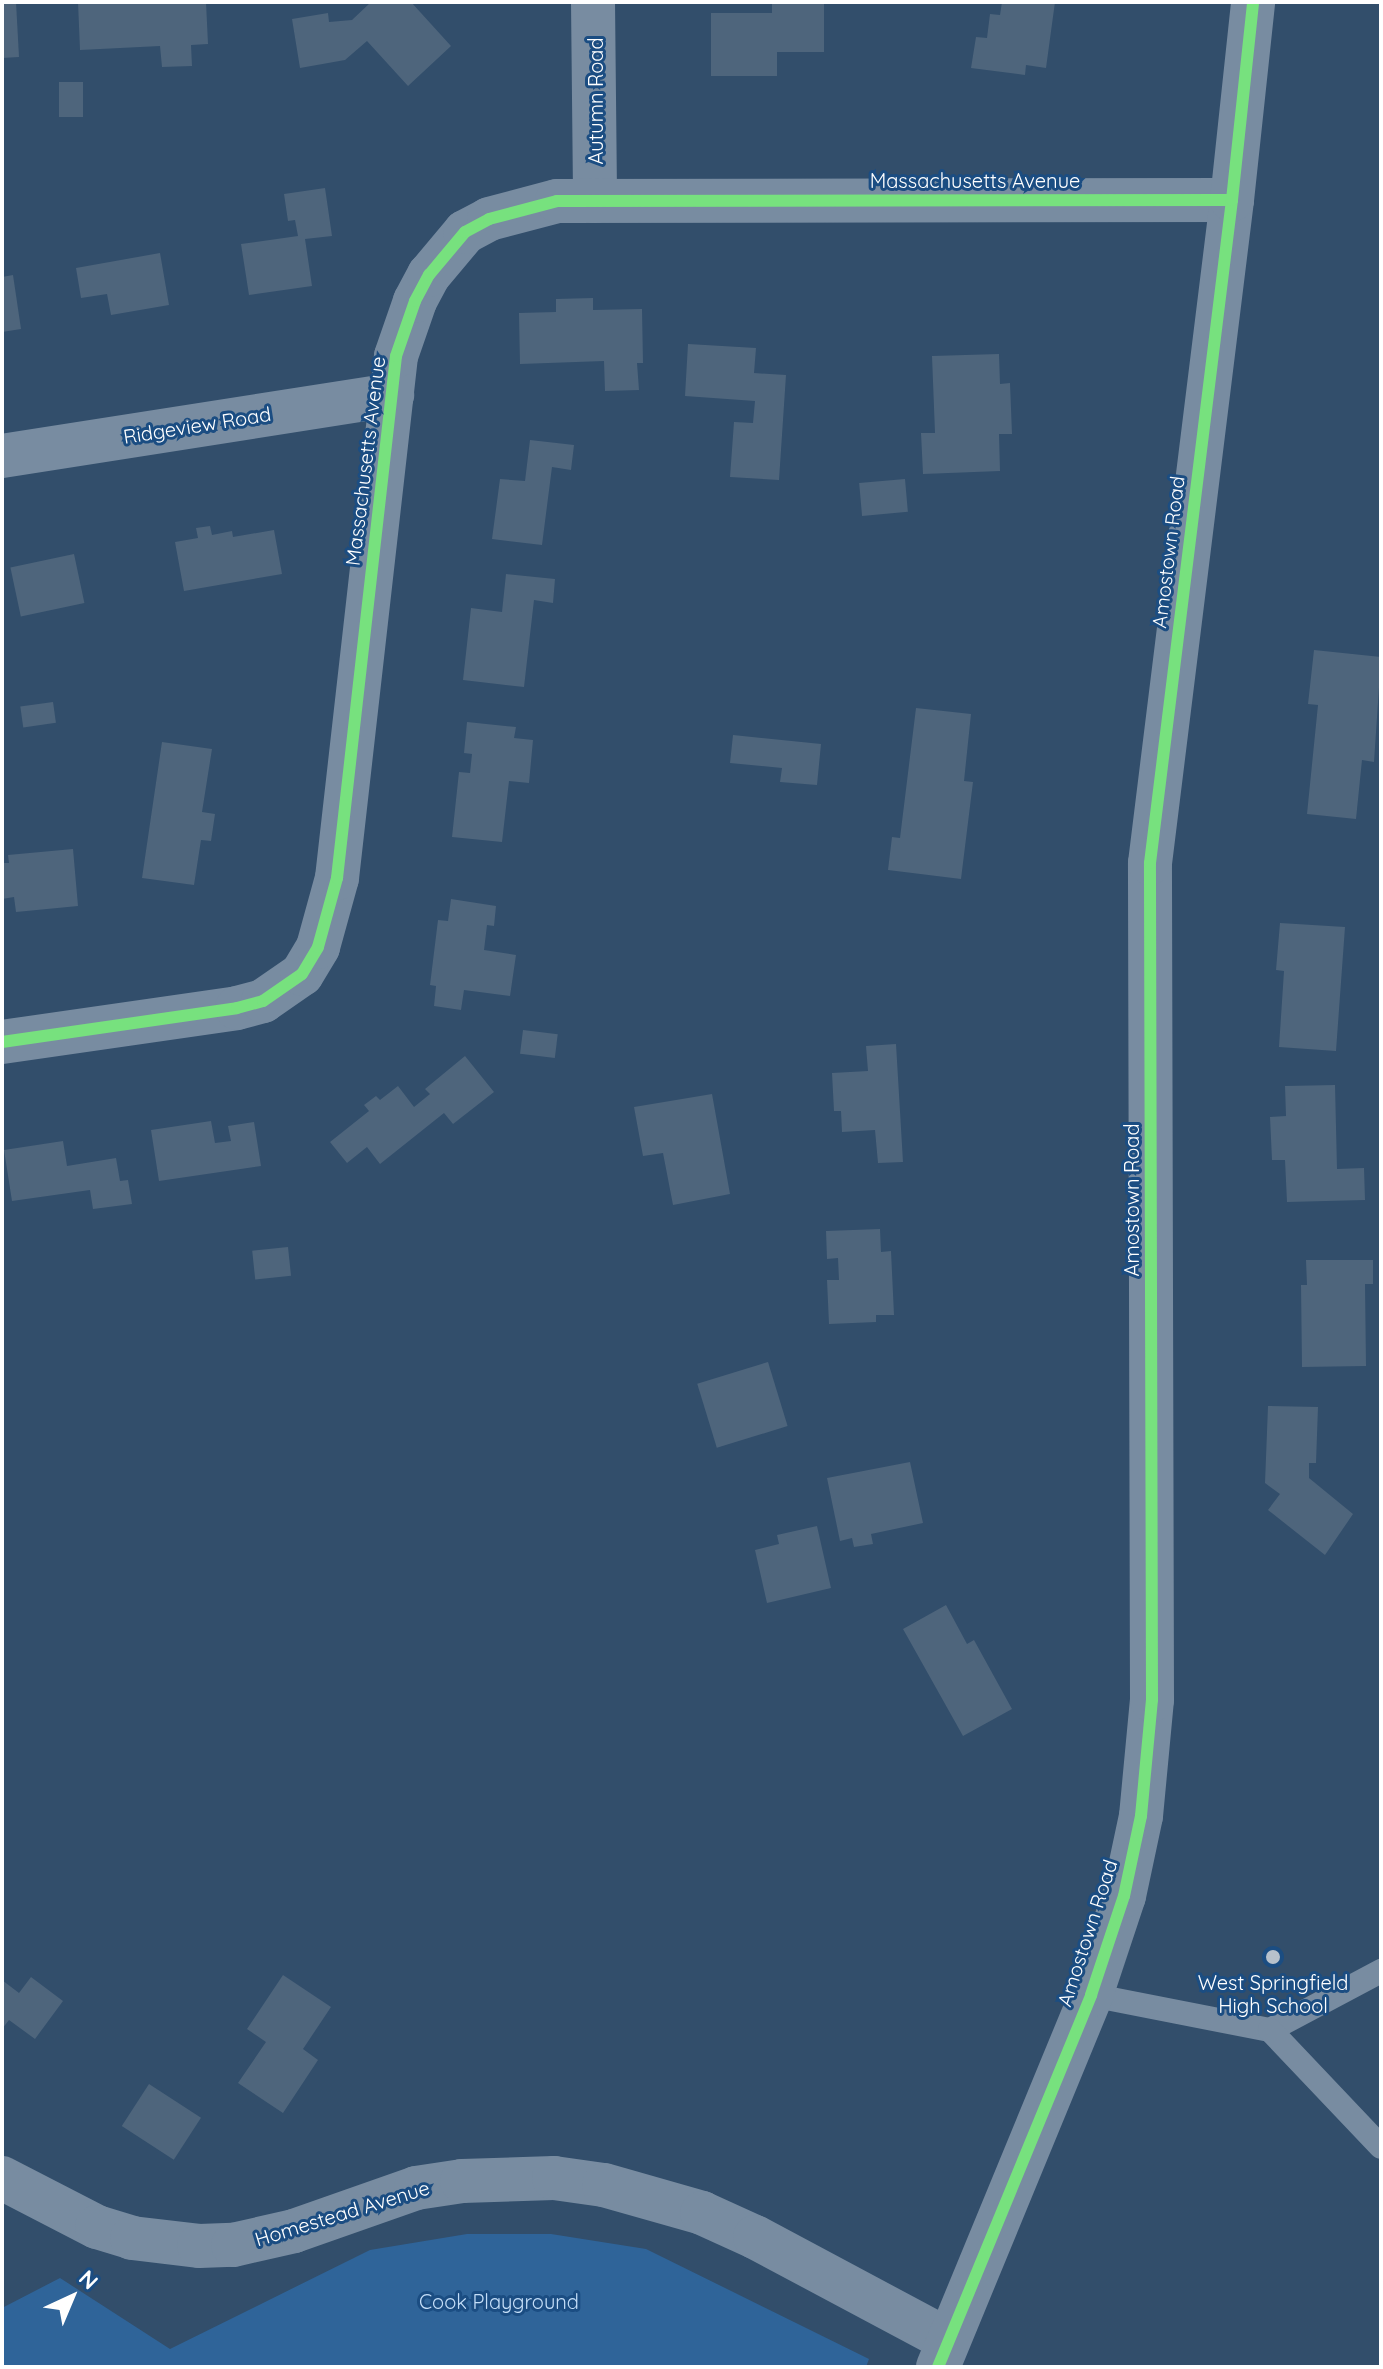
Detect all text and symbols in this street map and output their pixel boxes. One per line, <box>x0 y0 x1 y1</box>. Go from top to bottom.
street label: Autumn Road <box>583 37 607 165</box>
street label: Massachusetts Avenue <box>870 168 1080 192</box>
street label: Massachusetts Avenue <box>340 355 390 567</box>
street label: Ridgeview Road <box>121 401 273 449</box>
street label: Amostown Road <box>1147 475 1189 629</box>
street label: Amostown Road <box>1119 1123 1143 1277</box>
street label: Amostown Road <box>1052 1856 1122 2010</box>
marker: West Springfield High School <box>1264 1948 1282 1966</box>
place label: West Springfield High School <box>1198 1970 1348 2017</box>
street label: Homestead Avenue <box>252 2175 432 2251</box>
north arrow <box>32 2257 112 2337</box>
text: N <box>73 2264 104 2295</box>
park label: Cook Playground <box>419 2289 579 2313</box>

